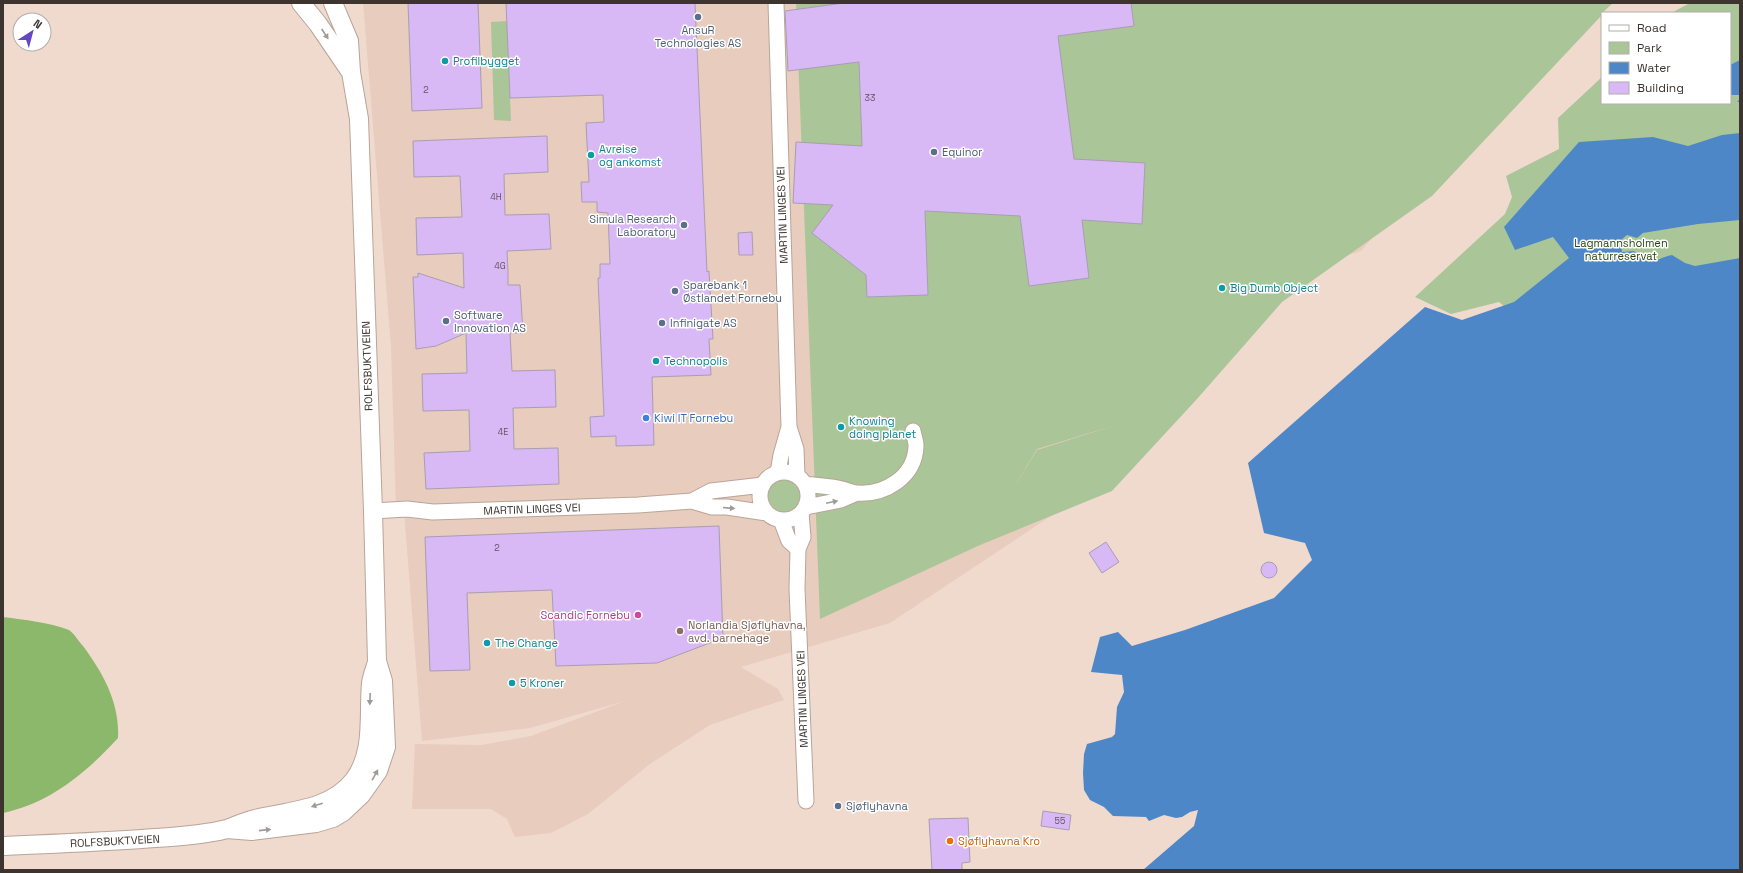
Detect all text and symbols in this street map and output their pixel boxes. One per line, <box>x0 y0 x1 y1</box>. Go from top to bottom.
north arrow <box>12 12 52 52</box>
marker: AnsuR Technologies AS <box>693 12 703 22</box>
legend <box>1601 12 1731 104</box>
text: N <box>31 16 45 32</box>
text: Road <box>1637 20 1666 36</box>
place label: AnsuR Technologies AS <box>655 23 742 50</box>
one-way arrow <box>321 29 329 39</box>
text: Park <box>1637 40 1662 56</box>
place label: Profilbygget <box>453 54 519 68</box>
marker: Profilbygget <box>440 56 450 66</box>
text: Water <box>1637 60 1671 76</box>
text: Building <box>1637 80 1684 96</box>
house number: 2 <box>423 84 429 96</box>
house number: 33 <box>865 92 875 104</box>
place label: Avreise og ankomst <box>599 142 661 169</box>
place label: Equinor <box>942 145 982 159</box>
marker: Equinor <box>929 147 939 157</box>
marker: Avreise og ankomst <box>586 150 596 160</box>
street label: MARTIN LINGES VEI <box>773 166 791 264</box>
house number: 4H <box>490 191 502 203</box>
place label: Simula Research Laboratory <box>589 212 676 239</box>
marker: Simula Research Laboratory <box>679 220 689 230</box>
park label: Lagmannsholmen naturreservat <box>1574 236 1668 263</box>
house number: 4G <box>494 260 506 272</box>
place label: Sparebank 1 Østlandet Fornebu <box>683 278 782 305</box>
place label: Big Dumb Object <box>1230 281 1318 295</box>
marker: Big Dumb Object <box>1217 283 1227 293</box>
marker: Sparebank 1 Østlandet Fornebu <box>670 286 680 296</box>
place label: Software Innovation AS <box>454 308 526 335</box>
marker: Software Innovation AS <box>441 316 451 326</box>
place label: Infinigate AS <box>670 316 737 330</box>
marker: Infinigate AS <box>657 318 667 328</box>
street label: ROLFSBUKTVEIEN <box>358 321 376 411</box>
place label: Technopolis <box>664 354 728 368</box>
marker: Technopolis <box>651 356 661 366</box>
place label: Kiwi IT Fornebu <box>654 411 733 425</box>
marker: Kiwi IT Fornebu <box>641 413 651 423</box>
place label: Knowing doing planet <box>849 414 916 441</box>
marker: Knowing doing planet <box>836 422 846 432</box>
house number: 4E <box>498 426 508 438</box>
one-way arrow <box>826 499 838 505</box>
street label: MARTIN LINGES VEI <box>483 500 581 518</box>
one-way arrow <box>723 504 735 511</box>
house number: 2 <box>494 542 500 554</box>
place label: Scandic Fornebu <box>541 608 630 622</box>
marker: Scandic Fornebu <box>633 610 643 620</box>
place label: Norlandia Sjøflyhavna, avd. barnehage <box>688 618 806 645</box>
marker: Norlandia Sjøflyhavna, avd. barnehage <box>675 626 685 636</box>
place label: The Change <box>495 636 558 650</box>
marker: The Change <box>482 638 492 648</box>
street label: MARTIN LINGES VEI <box>793 650 811 748</box>
place label: 5 Kroner <box>520 676 564 690</box>
marker: 5 Kroner <box>507 678 517 688</box>
one-way arrow <box>367 693 374 705</box>
one-way arrow <box>372 769 379 781</box>
place label: Sjøflyhavna <box>846 799 909 813</box>
marker: Sjøflyhavna <box>833 801 843 811</box>
one-way arrow <box>310 802 322 808</box>
house number: 55 <box>1055 815 1065 827</box>
one-way arrow <box>259 827 271 833</box>
street label: ROLFSBUKTVEIEN <box>70 832 160 850</box>
place label: Sjøflyhavna Kro <box>958 834 1040 848</box>
marker: Sjøflyhavna Kro <box>945 836 955 846</box>

